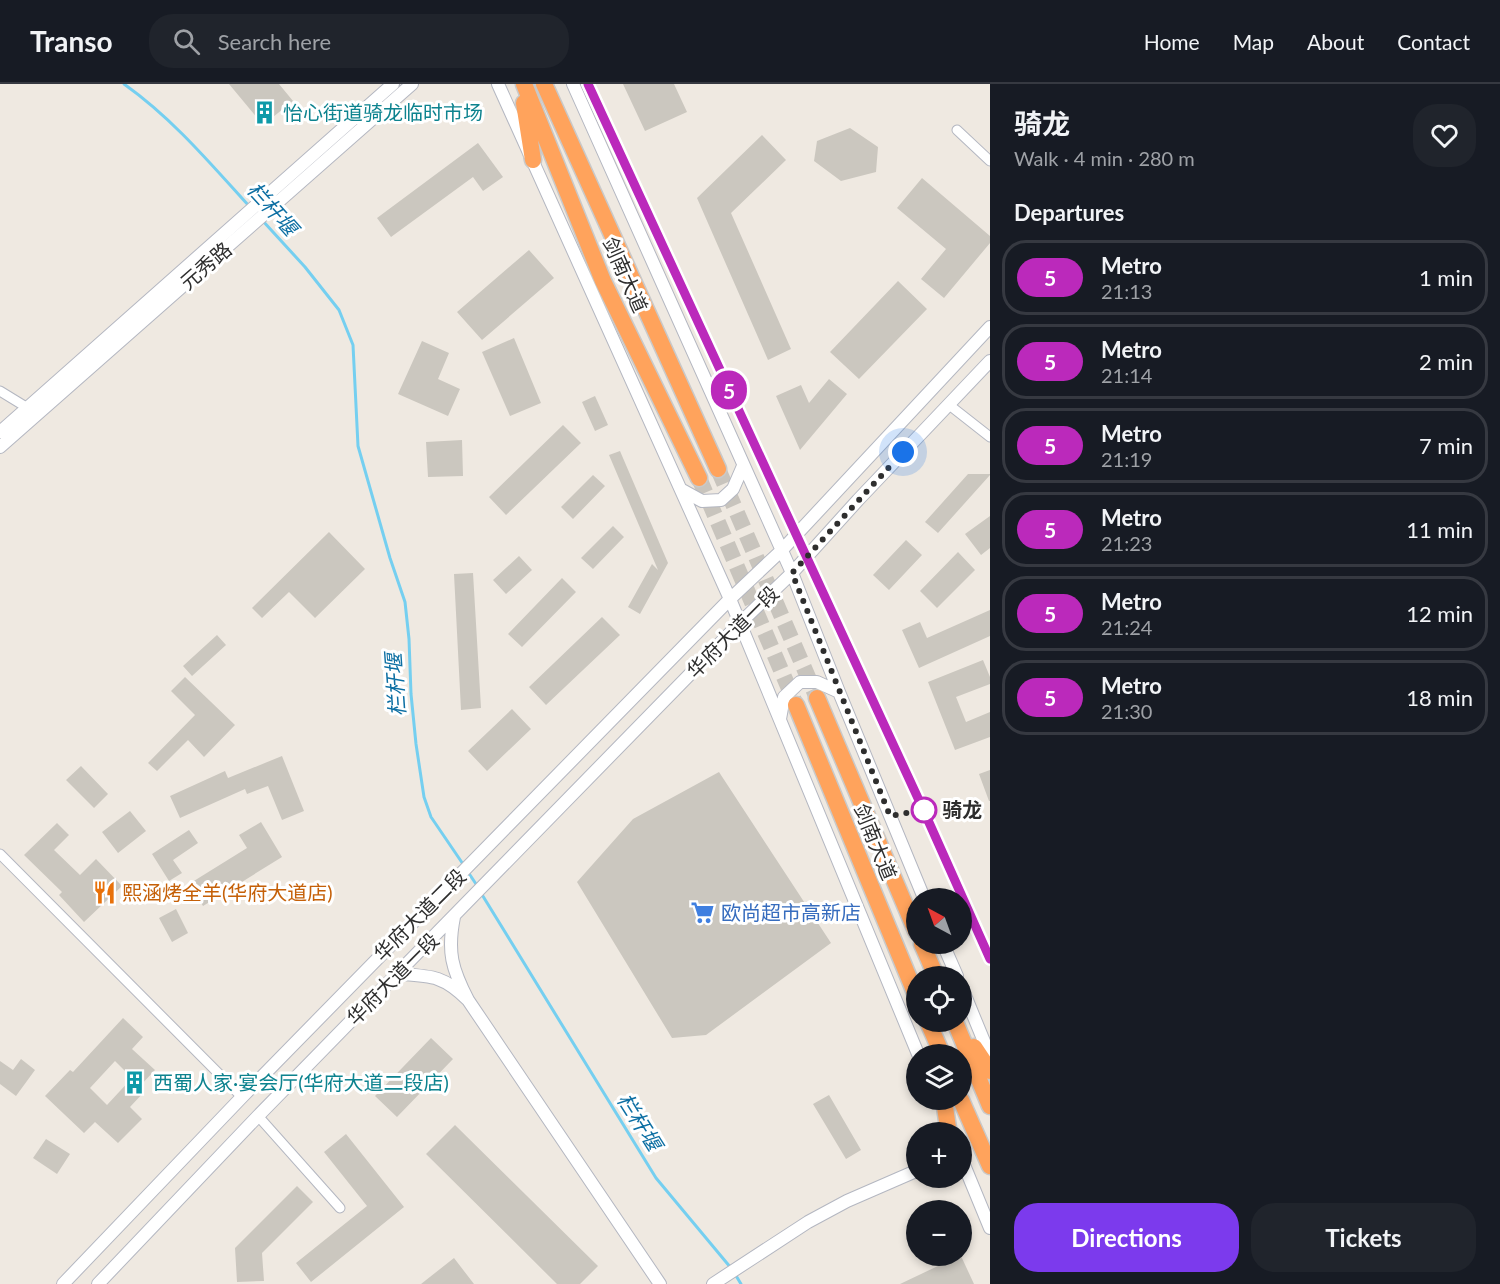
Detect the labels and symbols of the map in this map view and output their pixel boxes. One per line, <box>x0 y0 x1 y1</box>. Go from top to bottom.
building icon: 怡心街道骑龙临时市场 <box>252 100 278 126</box>
place label: 怡心街道骑龙临时市场 <box>283 100 483 124</box>
water label: 栏杆堰 <box>243 176 305 242</box>
street label: 剑南大道 <box>599 233 653 316</box>
street label: 元秀路 <box>175 237 236 294</box>
line badge: 5 <box>710 370 748 410</box>
your location <box>888 437 918 467</box>
street label: 华府大道一段 <box>681 580 783 682</box>
water label: 栏杆堰 <box>380 650 409 717</box>
marker: 骑龙 <box>911 797 937 823</box>
place label: 骑龙 <box>942 797 982 821</box>
street label: 剑南大道 <box>850 800 902 883</box>
street label: 华府大道二段 <box>368 863 470 965</box>
restaurant icon: 熙涵烤全羊(华府大道店) <box>91 880 117 906</box>
place label: 熙涵烤全羊(华府大道店) <box>122 880 333 904</box>
north arrow <box>906 888 972 954</box>
supermarket icon: 欧尚超市高新店 <box>690 900 716 926</box>
place label: 欧尚超市高新店 <box>721 900 861 924</box>
street label: 华府大道一段 <box>341 927 443 1029</box>
building icon: 西蜀人家·宴会厅(华府大道二段店) <box>122 1070 148 1096</box>
place label: 西蜀人家·宴会厅(华府大道二段店) <box>153 1070 449 1094</box>
water label: 栏杆堰 <box>613 1088 669 1157</box>

